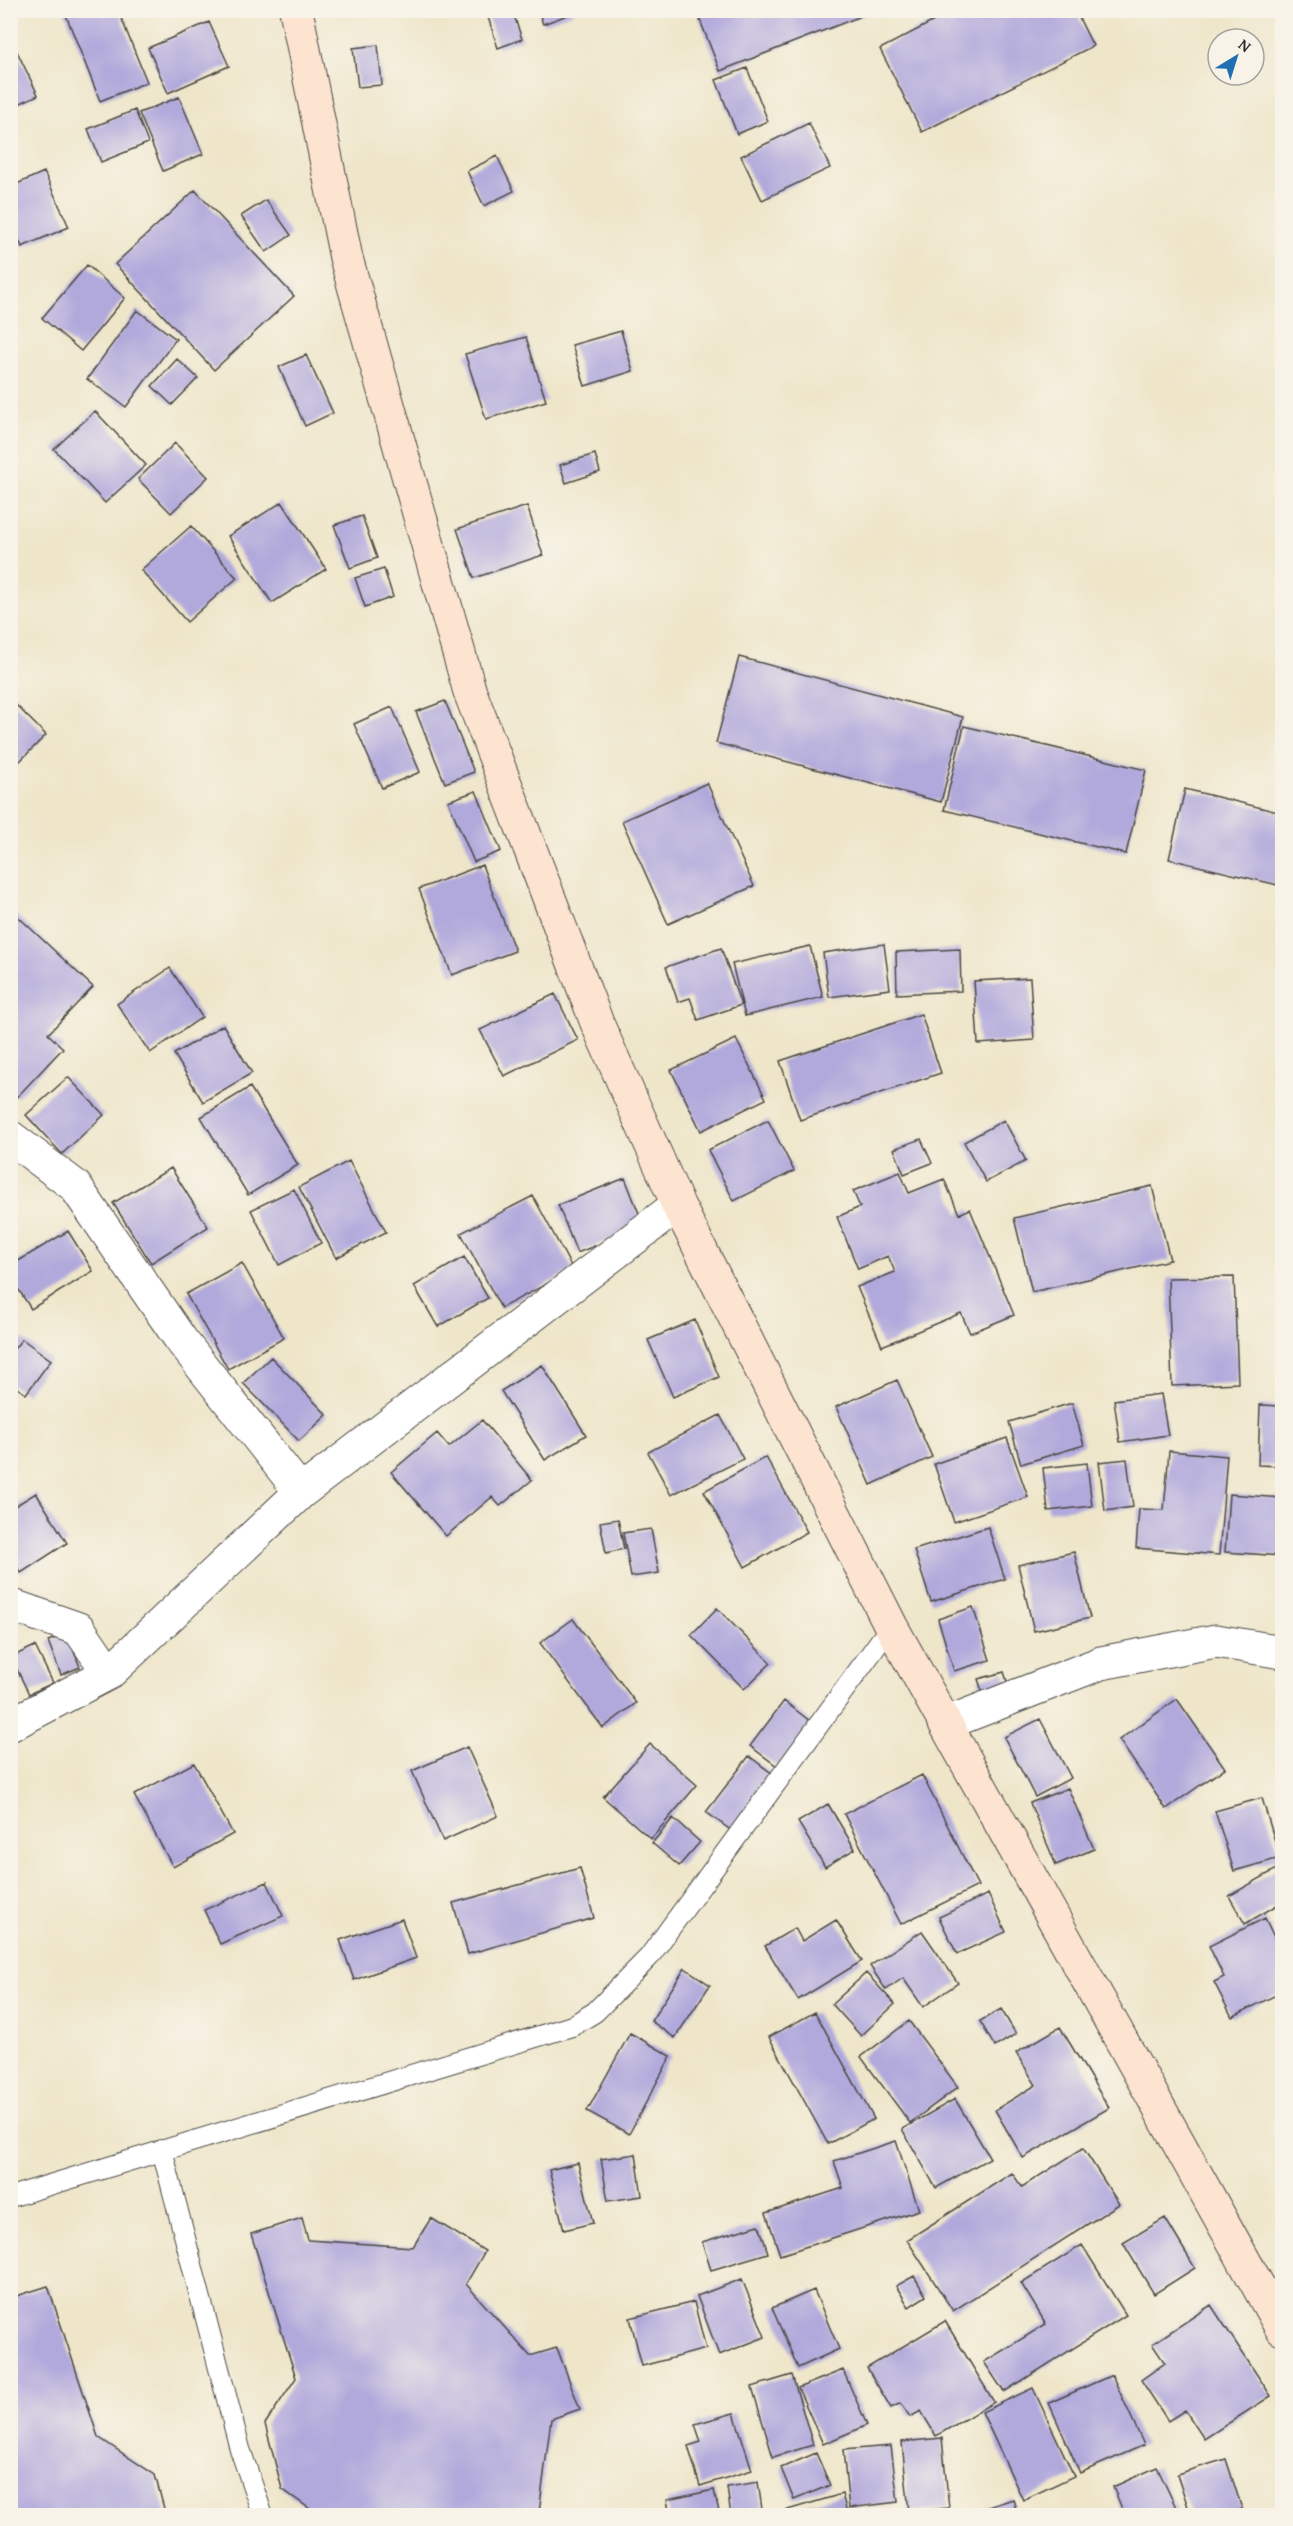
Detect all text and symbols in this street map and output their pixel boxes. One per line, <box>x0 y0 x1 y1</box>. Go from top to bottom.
north arrow <box>1206 27 1266 87</box>
text: N <box>1234 32 1257 58</box>

